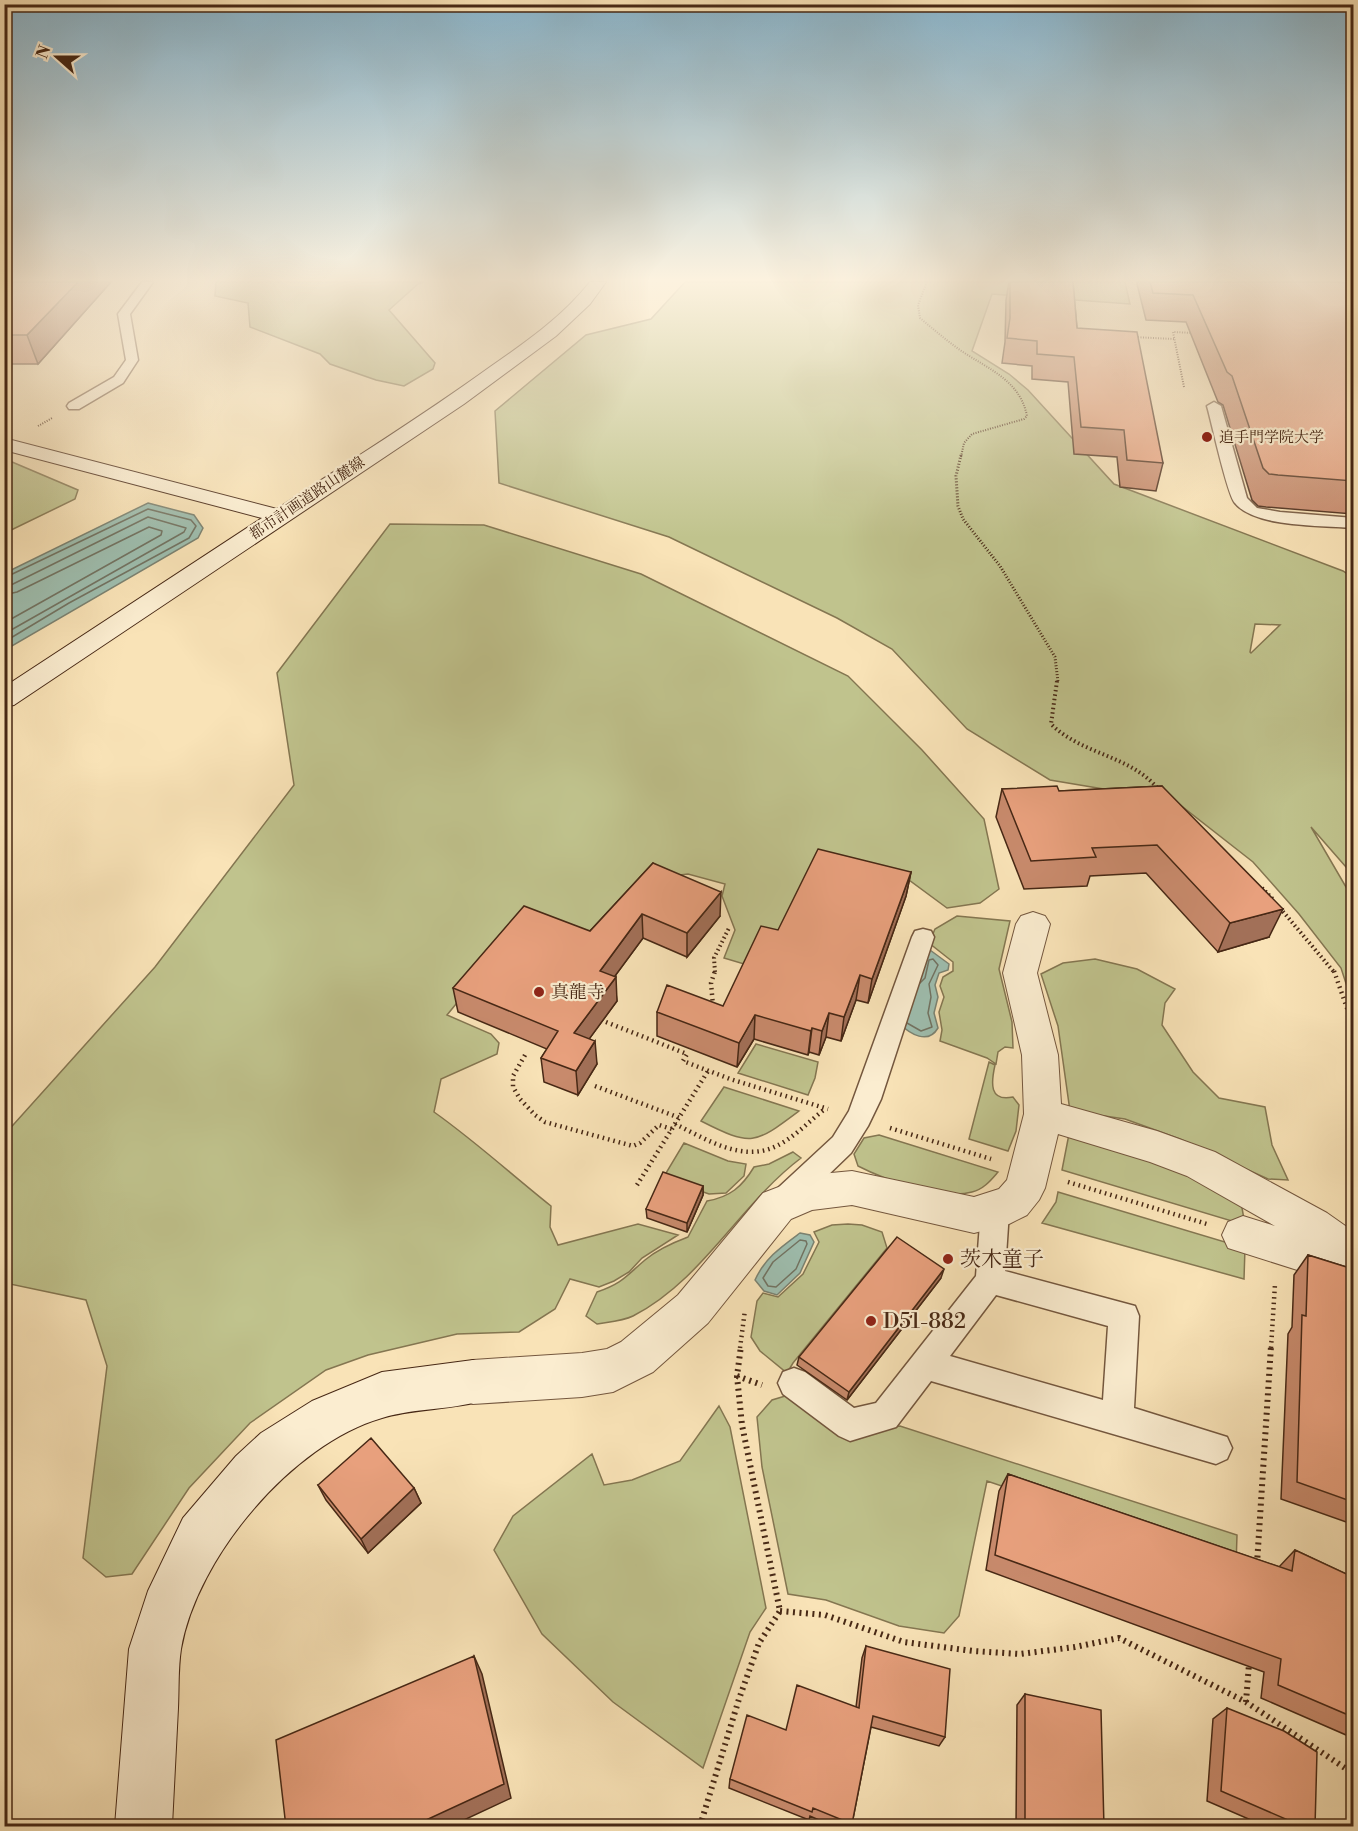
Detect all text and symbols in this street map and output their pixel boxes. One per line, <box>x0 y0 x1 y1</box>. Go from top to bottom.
north arrow <box>27 27 87 87</box>
text: N <box>32 42 56 61</box>
place label: 追手門学院大学 <box>1219 428 1324 447</box>
marker: 追手門学院大学 <box>1200 430 1214 444</box>
street label: 都市計画道路山麓線 <box>246 453 369 544</box>
place label: 真龍寺 <box>551 981 605 1004</box>
marker: 真龍寺 <box>532 985 546 999</box>
place label: 茨木童子 <box>960 1247 1044 1273</box>
marker: 茨木童子 <box>941 1252 955 1266</box>
place label: D51-882 <box>883 1309 966 1335</box>
marker: D51-882 <box>864 1314 878 1328</box>

